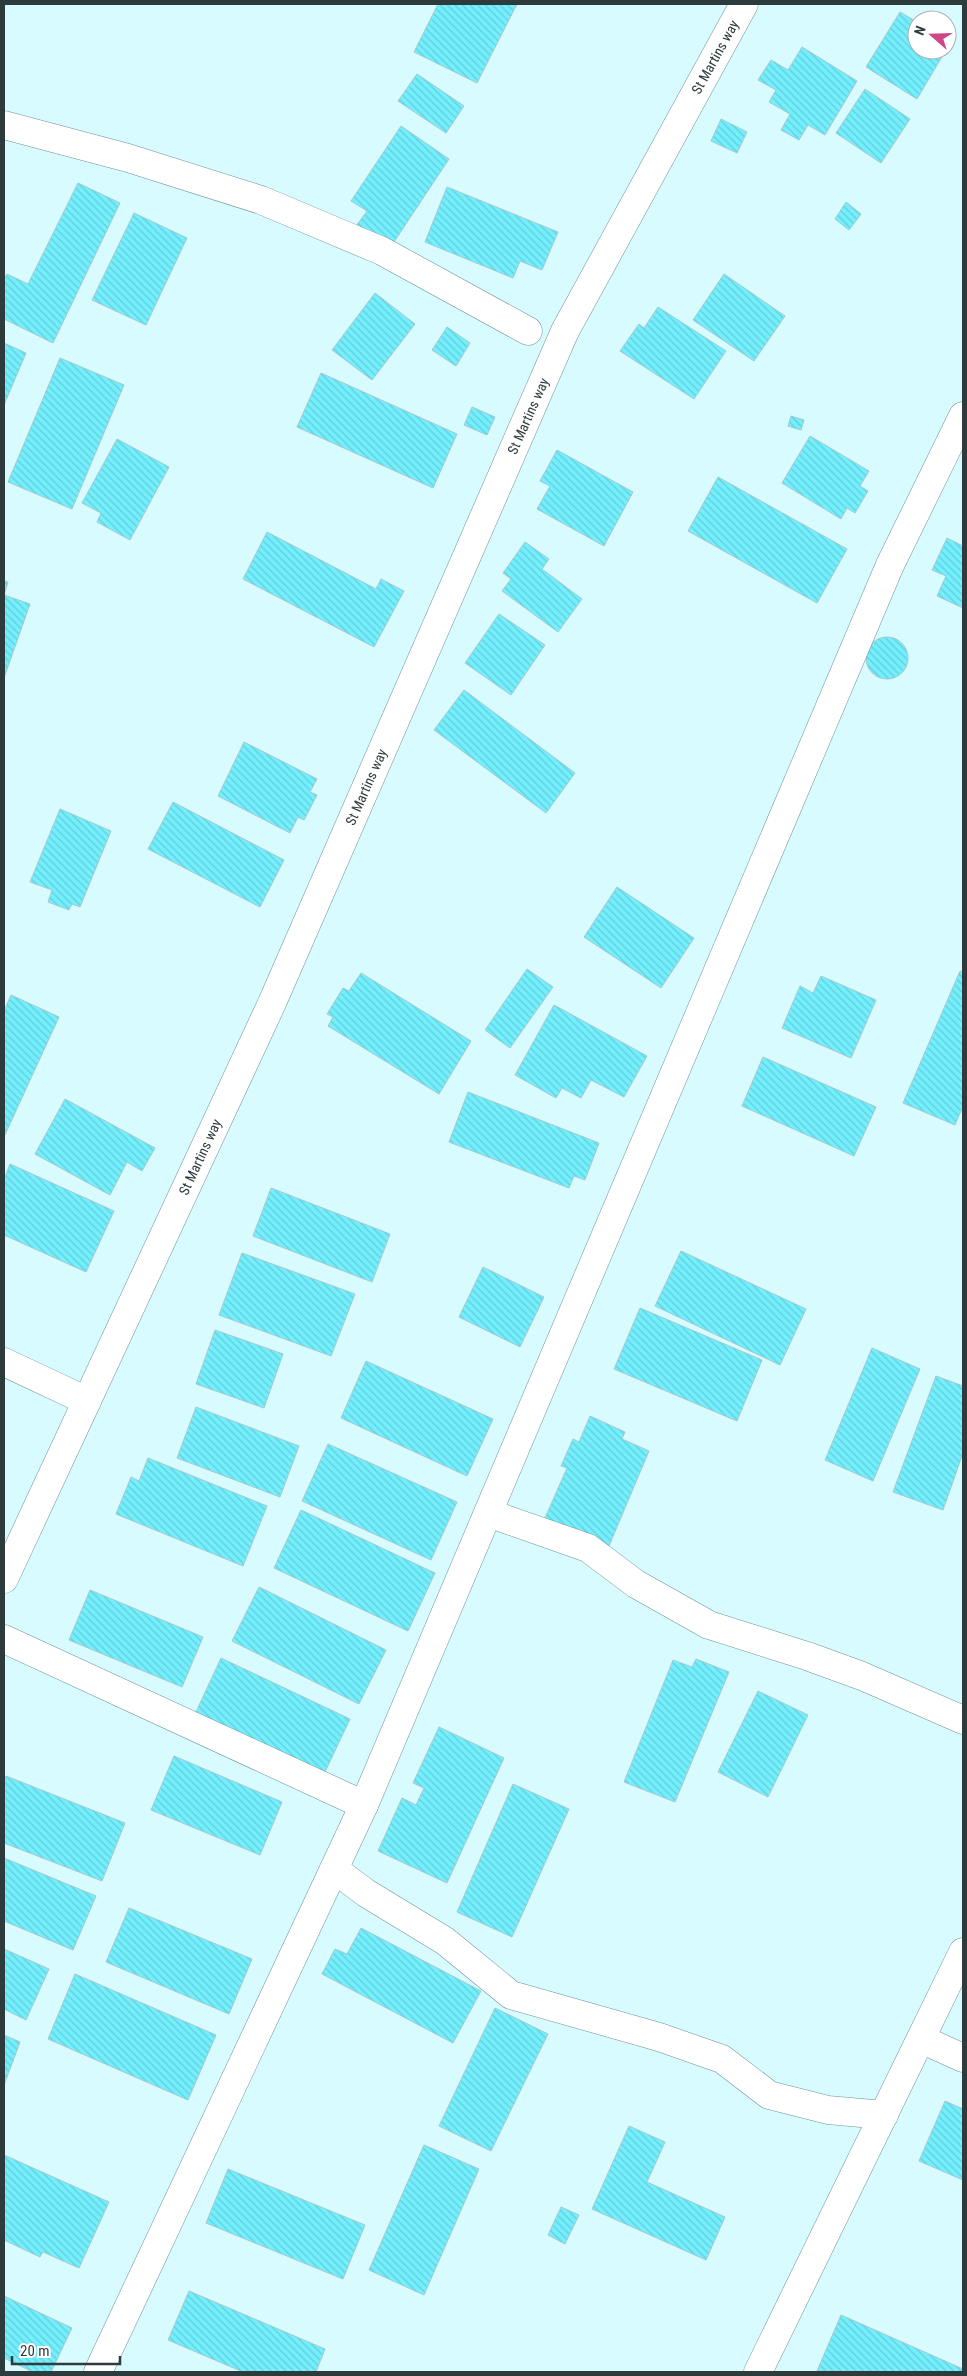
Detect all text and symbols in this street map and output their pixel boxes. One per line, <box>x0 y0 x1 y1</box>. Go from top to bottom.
north arrow <box>907 10 957 60</box>
street label: St Martins way <box>688 17 742 97</box>
text: N <box>911 24 929 37</box>
street label: St Martins way <box>504 375 552 457</box>
street label: St Martins way <box>342 746 390 828</box>
street label: St Martins way <box>175 1116 225 1197</box>
scale bar <box>12 2334 120 2366</box>
text: 20 m <box>20 2342 50 2360</box>

